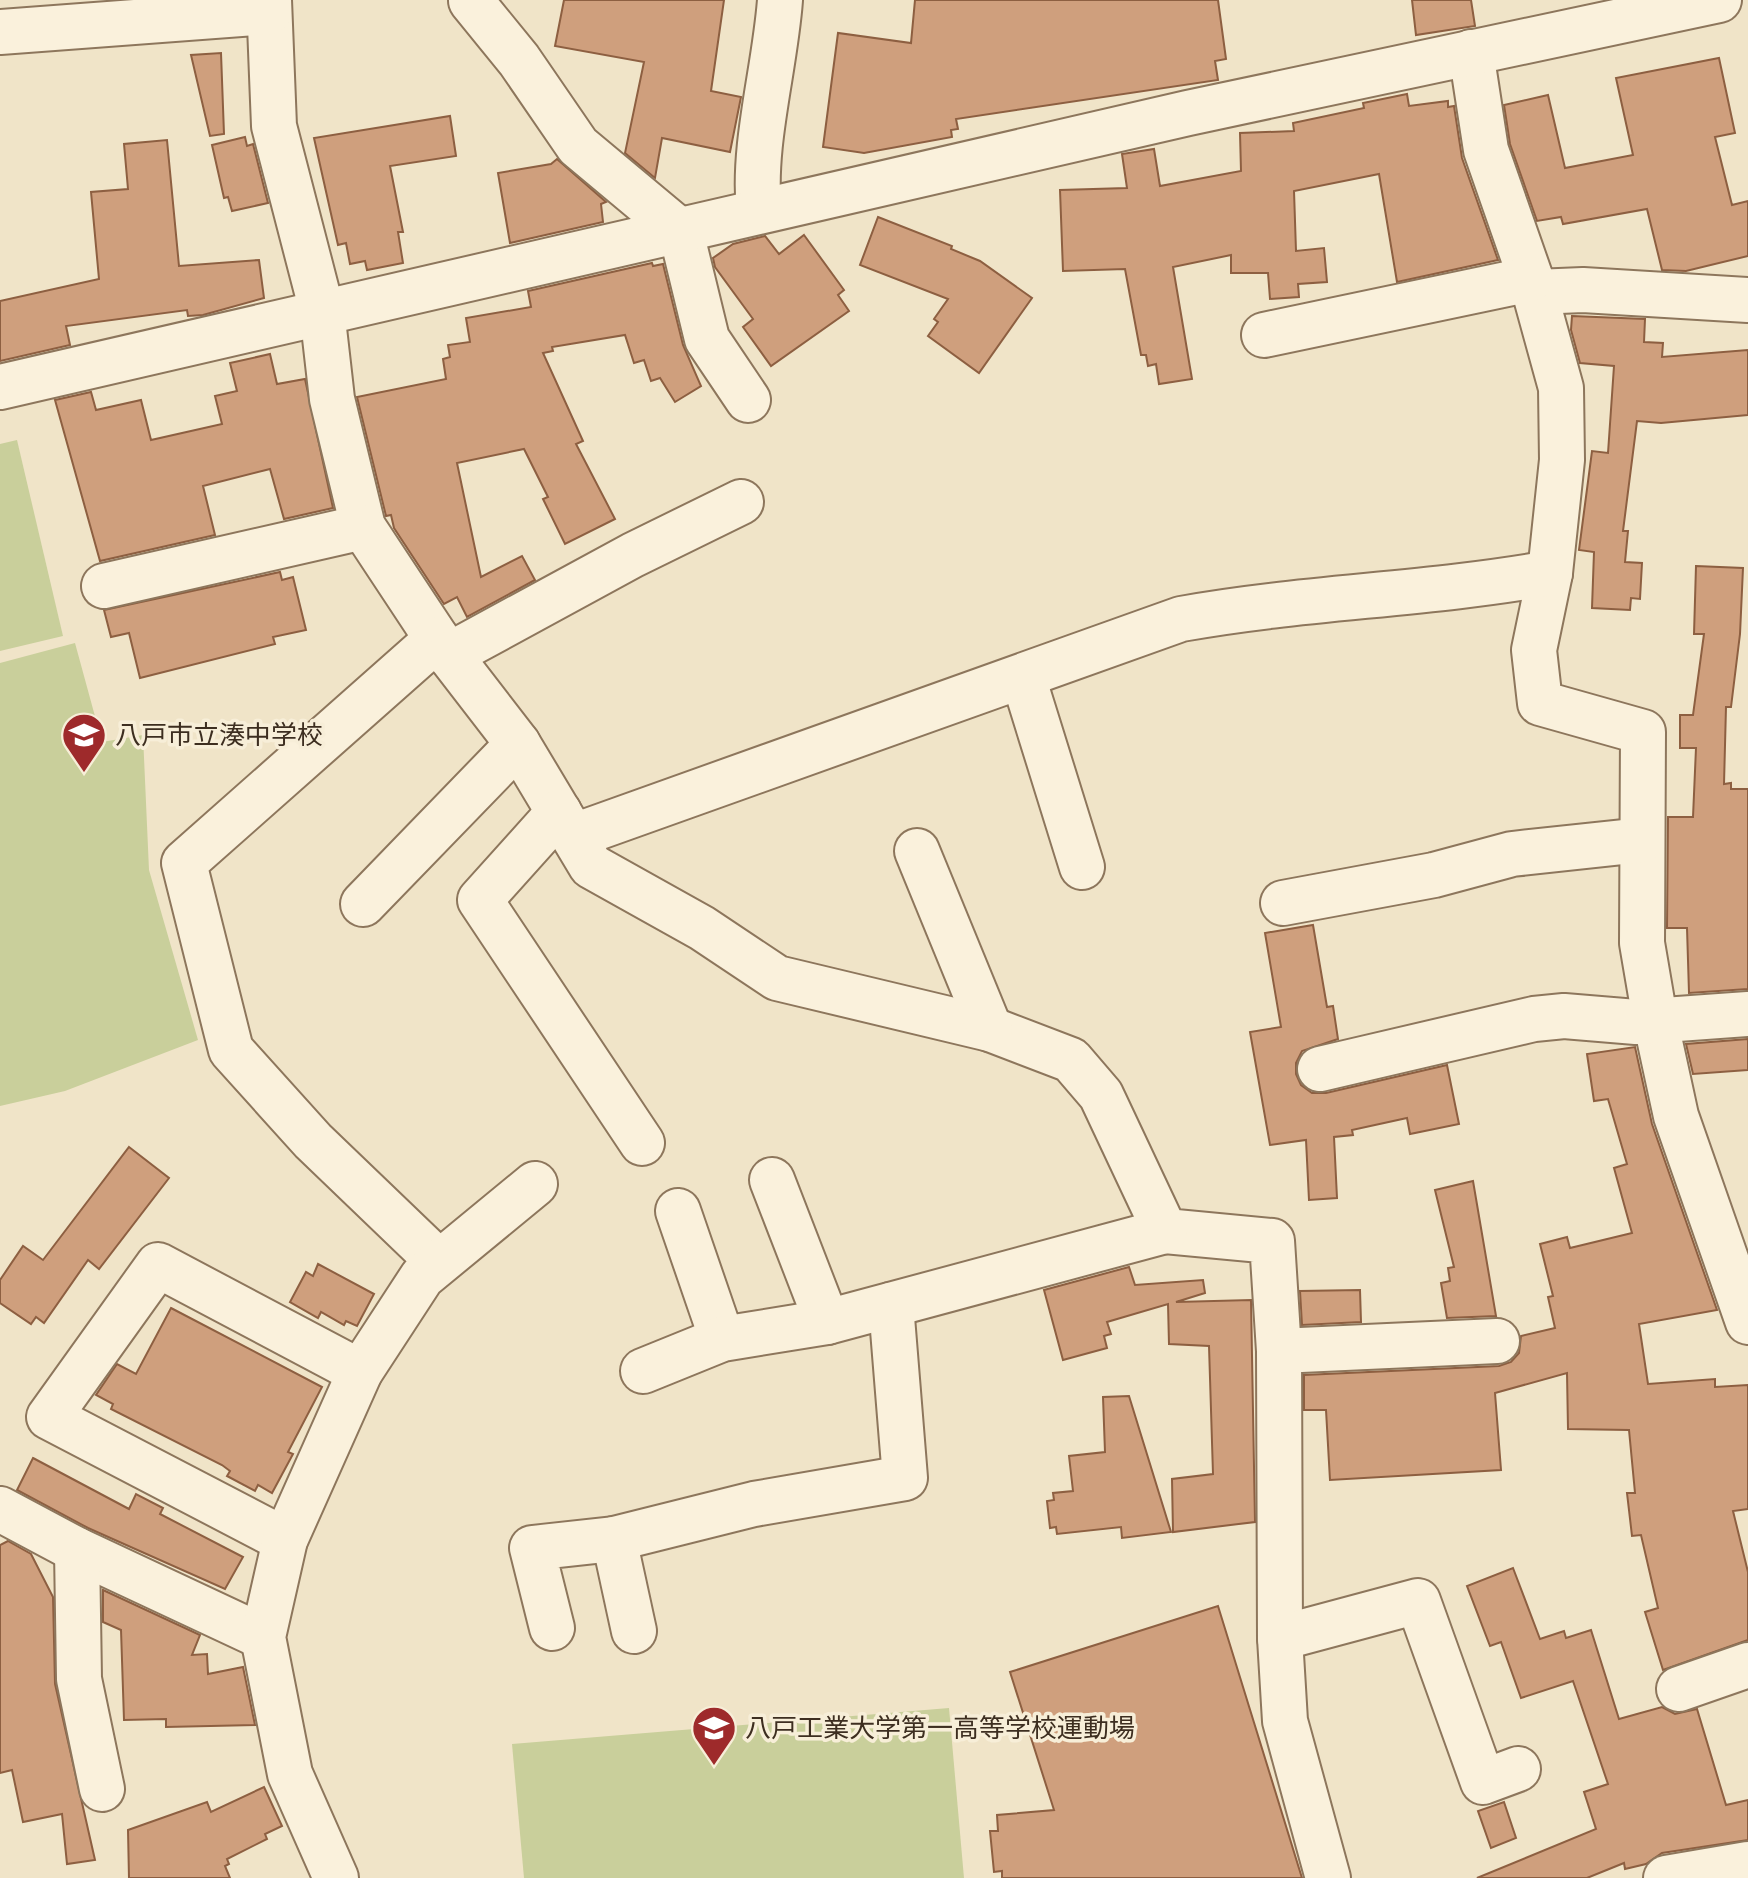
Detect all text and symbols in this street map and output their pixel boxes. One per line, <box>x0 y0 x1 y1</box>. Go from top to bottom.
school or university icon: 八戸市立湊中学校 <box>60 711 108 774</box>
place label: 八戸市立湊中学校 <box>115 714 323 751</box>
school or university icon: 八戸工業大学第一高等学校運動場 <box>690 1704 738 1767</box>
place label: 八戸工業大学第一高等学校運動場 <box>745 1707 1135 1744</box>

